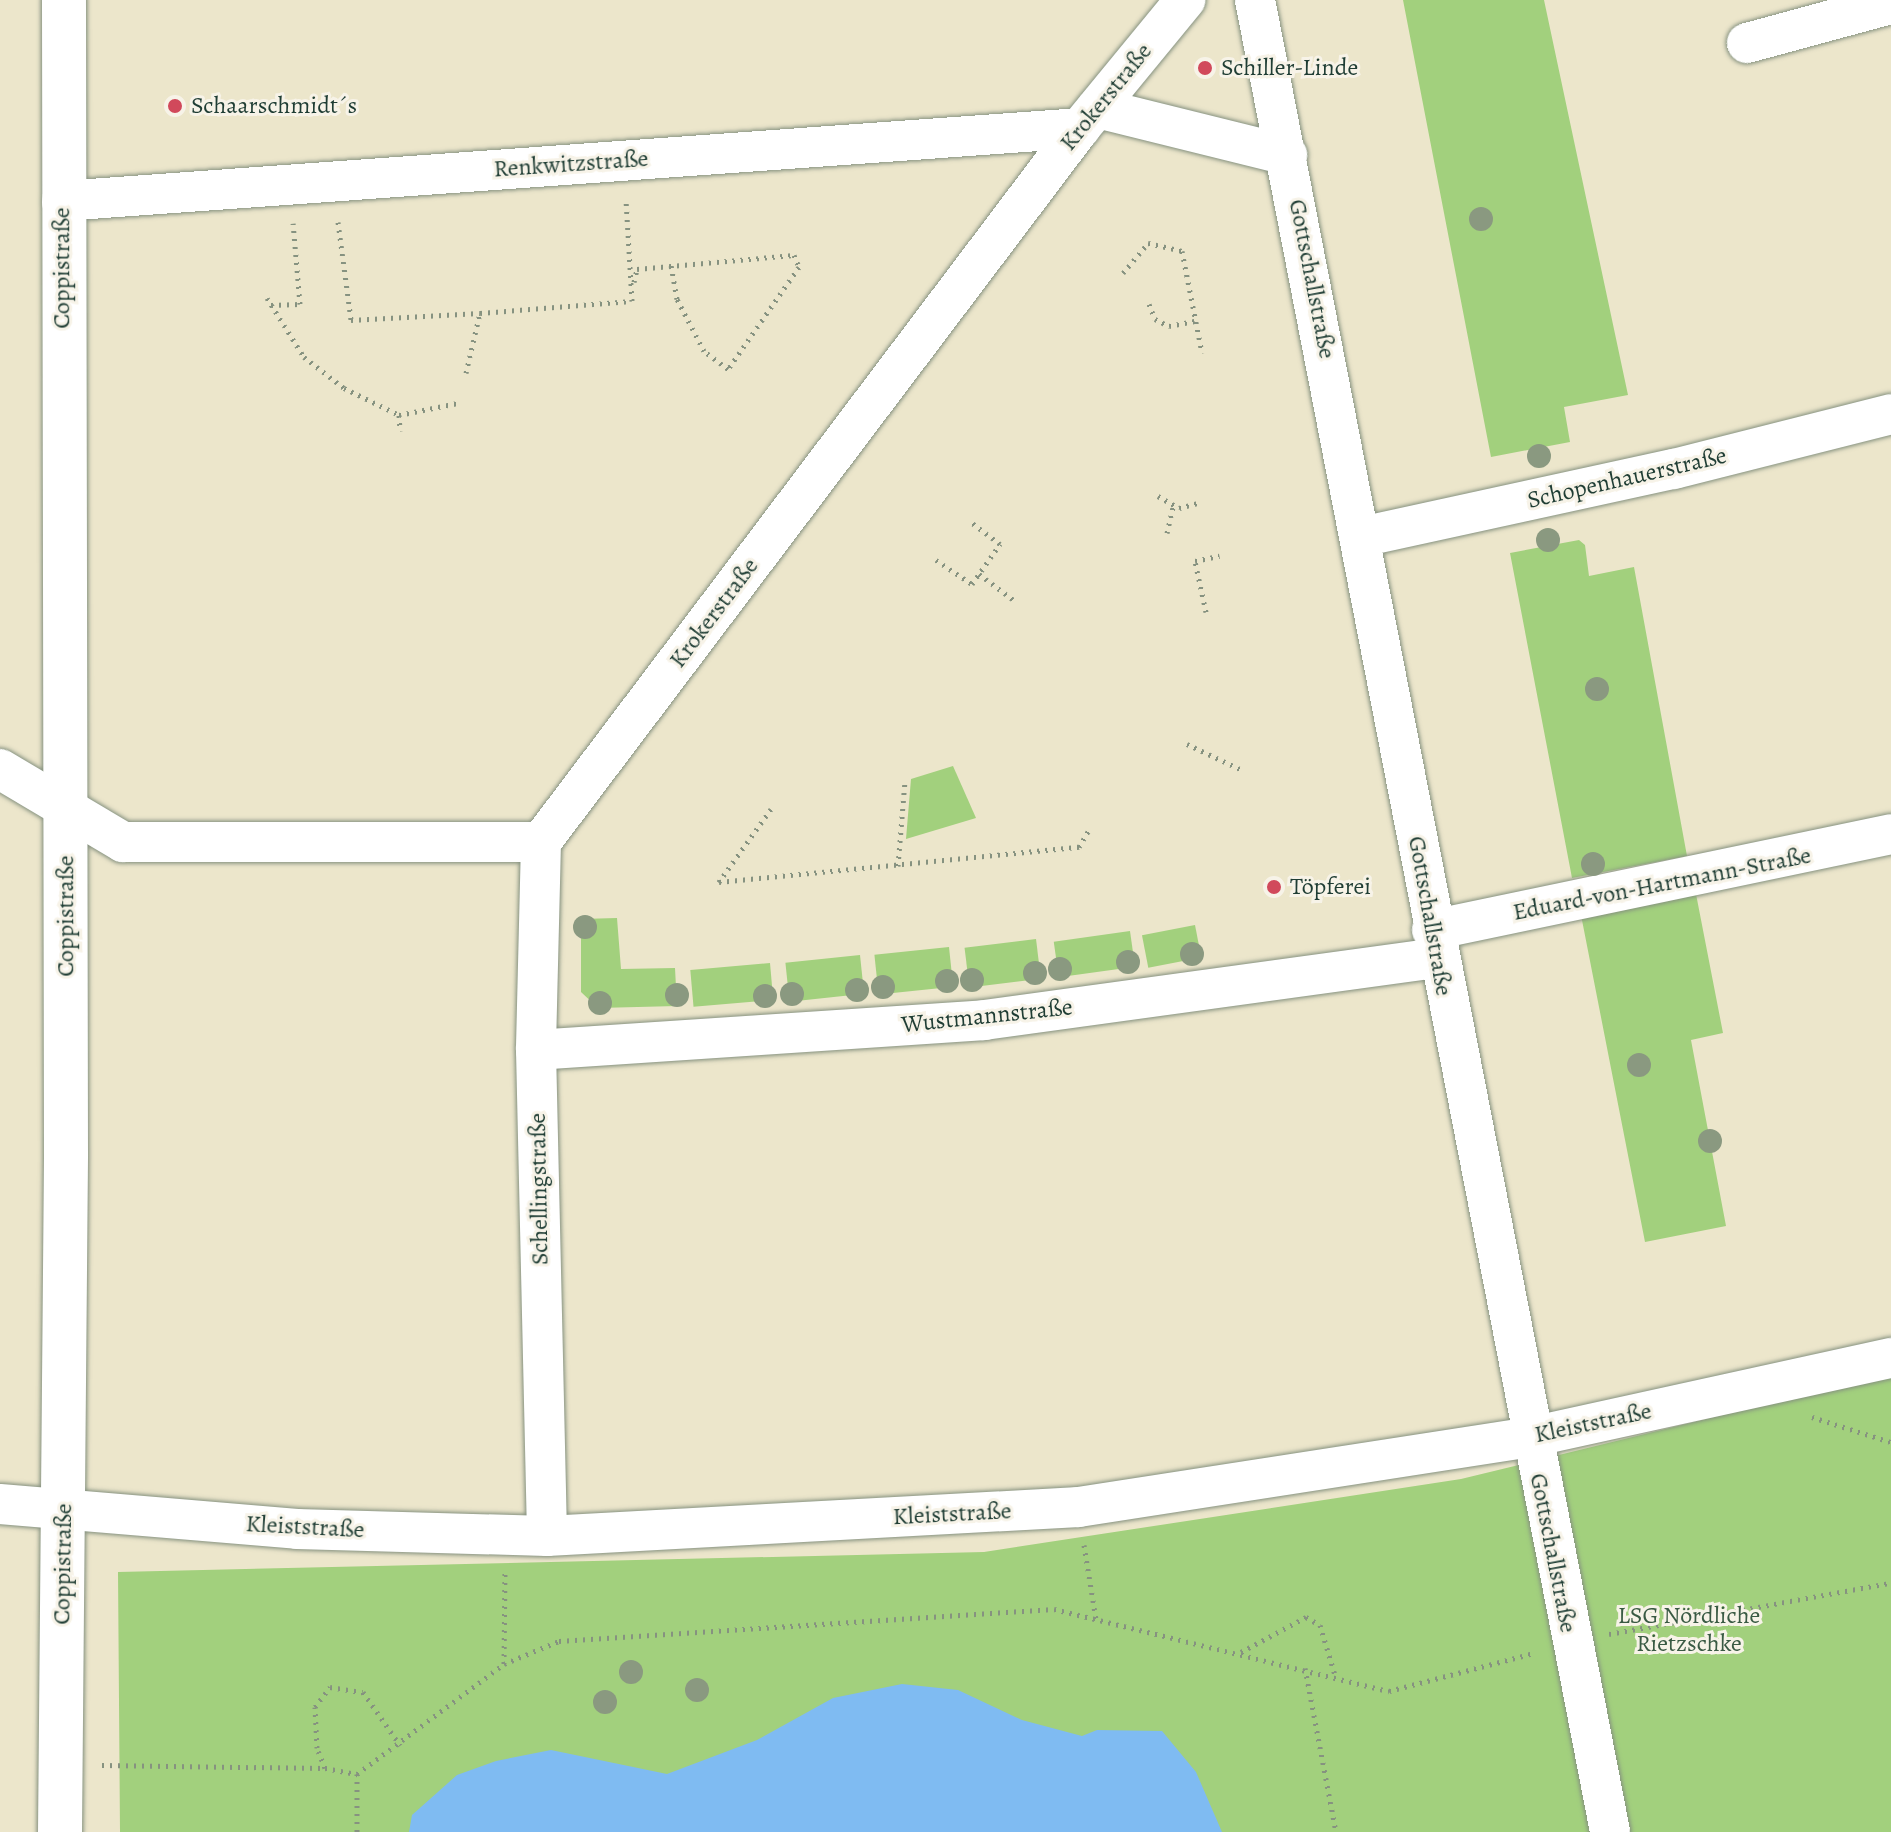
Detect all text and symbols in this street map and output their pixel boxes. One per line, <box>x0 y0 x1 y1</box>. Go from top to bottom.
street label: Krokerstraße <box>1054 37 1158 157</box>
place label: Schiller-Linde <box>1221 54 1358 82</box>
marker: Schiller-Linde <box>1196 59 1214 77</box>
place label: Schaarschmidt´s <box>191 92 357 120</box>
marker: Schaarschmidt´s <box>166 97 184 115</box>
street label: Renkwitzstraße <box>493 144 649 184</box>
street label: Gottschallstraße <box>1282 197 1342 361</box>
street label: Coppistraße <box>48 207 76 329</box>
street label: Schopenhauerstraße <box>1525 441 1729 515</box>
street label: Krokerstraße <box>663 552 765 674</box>
street label: Gottschallstraße <box>1402 834 1458 998</box>
street label: Eduard-von-Hartmann-Straße <box>1510 841 1814 927</box>
street label: Coppistraße <box>52 855 80 977</box>
place label: Töpferei <box>1290 873 1371 901</box>
marker: Töpferei <box>1265 878 1283 896</box>
street label: Wustmannstraße <box>900 993 1074 1039</box>
street label: Schellingstraße <box>523 1113 555 1265</box>
street label: Kleiststraße <box>1532 1397 1654 1449</box>
street label: Gottschallstraße <box>1523 1471 1583 1635</box>
street label: Kleiststraße <box>892 1497 1012 1531</box>
street label: Coppistraße <box>48 1503 78 1625</box>
street label: Kleiststraße <box>245 1510 365 1544</box>
park label: LSG Nördliche Rietzschke <box>1618 1602 1760 1658</box>

